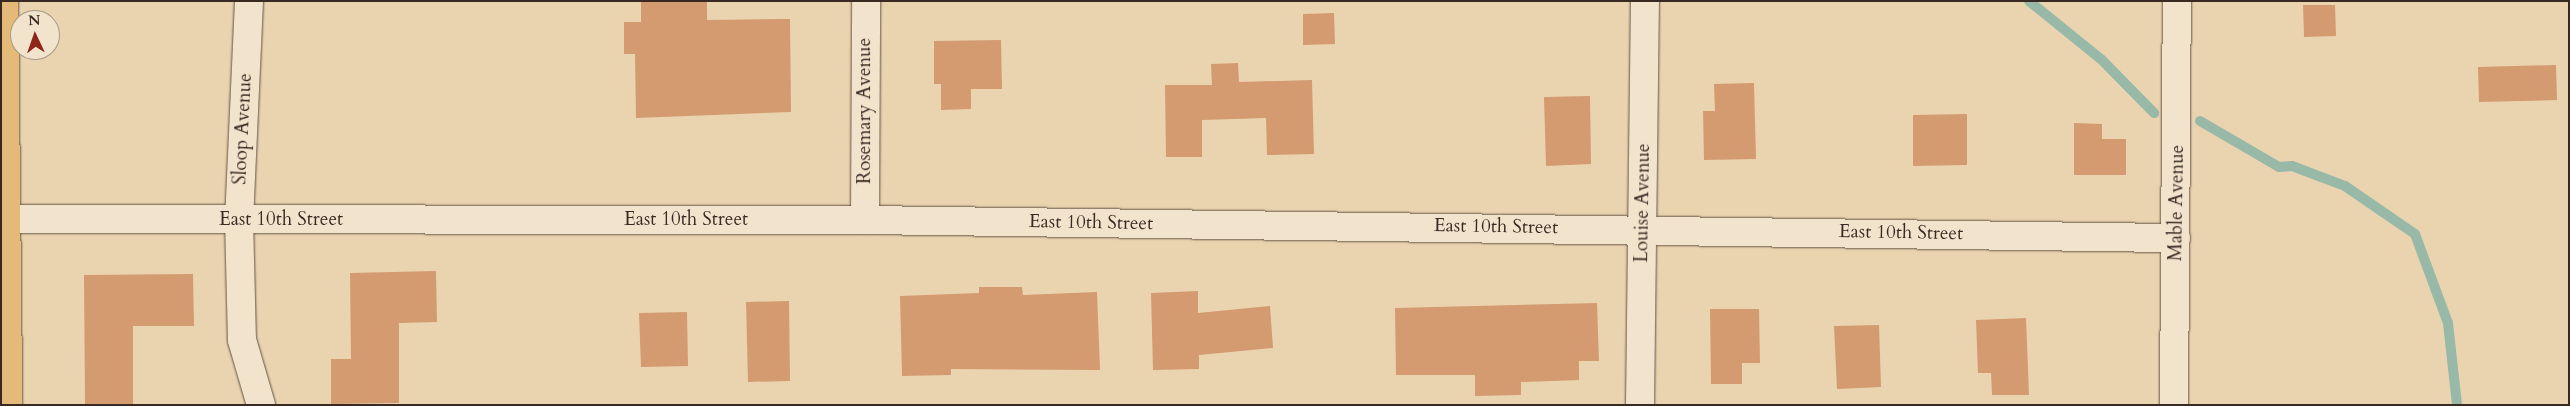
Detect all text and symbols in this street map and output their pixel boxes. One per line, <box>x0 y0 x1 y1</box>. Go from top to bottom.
north arrow <box>10 10 60 60</box>
text: N <box>28 11 41 30</box>
street label: Rosemary Avenue <box>854 38 876 184</box>
street label: Sloop Avenue <box>229 73 257 185</box>
street label: Louise Avenue <box>1631 143 1655 263</box>
street label: Mable Avenue <box>2165 145 2189 261</box>
street label: East 10th Street <box>219 209 343 231</box>
street label: East 10th Street <box>624 209 748 231</box>
street label: East 10th Street <box>1029 211 1153 235</box>
street label: East 10th Street <box>1434 215 1558 239</box>
street label: East 10th Street <box>1839 221 1963 245</box>

